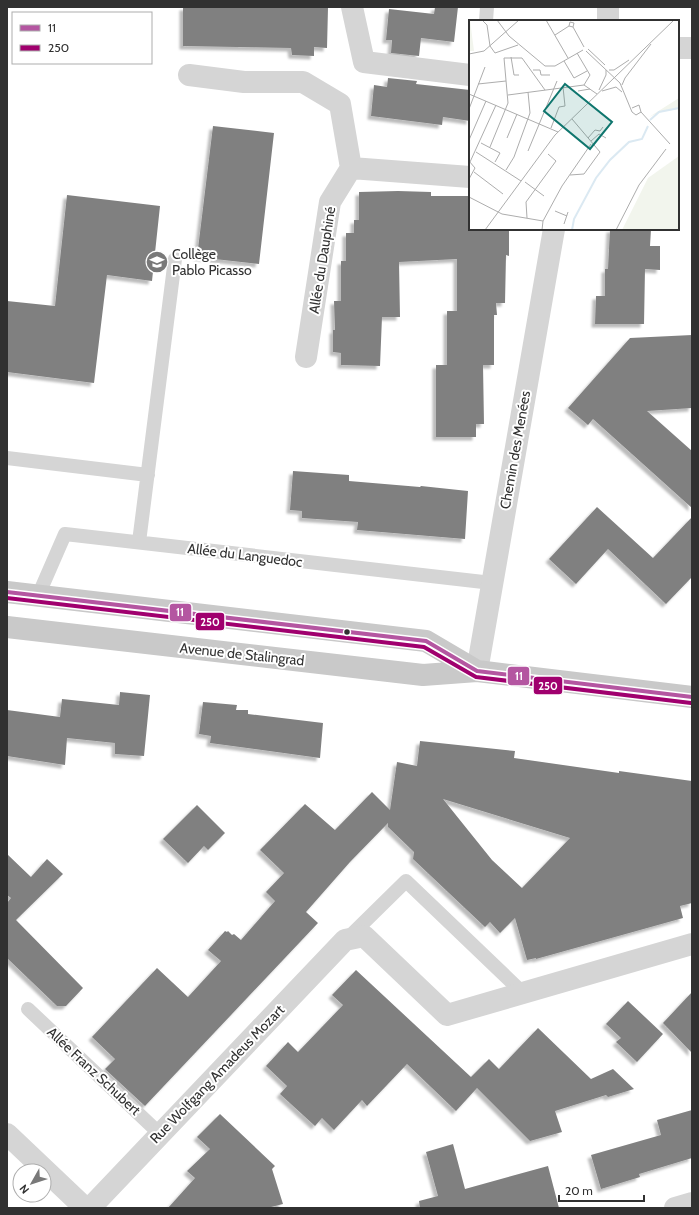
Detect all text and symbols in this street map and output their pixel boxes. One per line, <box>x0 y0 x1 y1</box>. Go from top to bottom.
legend <box>12 12 152 64</box>
text: 11 <box>48 20 56 35</box>
inset map <box>469 20 679 230</box>
text: 250 <box>48 40 69 55</box>
street label: Allée du Dauphiné <box>305 205 339 315</box>
place label: Collège Pablo Picasso <box>172 245 252 279</box>
school or university icon: Collège Pablo Picasso <box>144 249 170 275</box>
street label: Chemin des Menées <box>496 389 534 511</box>
street label: Allée du Languedoc <box>186 539 304 571</box>
line badge: 11 <box>169 603 192 622</box>
text: 11 <box>176 605 184 619</box>
line badge: 250 <box>195 612 225 631</box>
text: 250 <box>200 615 220 629</box>
unlabelled marker <box>342 627 352 637</box>
street label: Avenue de Stalingrad <box>179 639 305 669</box>
line badge: 11 <box>507 666 530 686</box>
text: 11 <box>515 669 523 683</box>
line badge: 250 <box>533 676 563 695</box>
text: 250 <box>538 679 558 693</box>
street label: Rue Wolfgang Amadeus Mozart <box>146 1001 288 1147</box>
street label: Allée Franz Schubert <box>43 1023 145 1119</box>
north arrow <box>12 1163 52 1203</box>
scale bar <box>559 1177 644 1203</box>
text: N <box>16 1182 32 1197</box>
text: 20 m <box>565 1183 593 1198</box>

